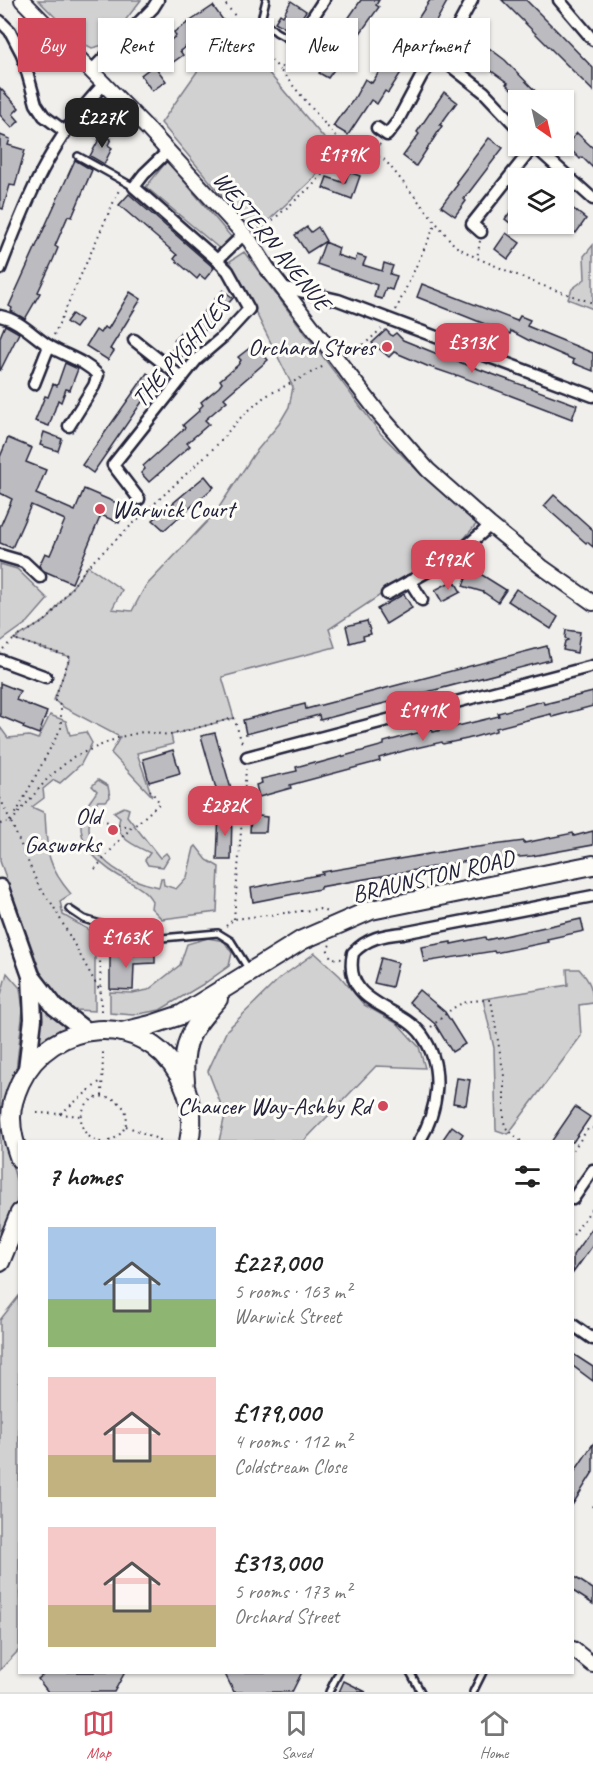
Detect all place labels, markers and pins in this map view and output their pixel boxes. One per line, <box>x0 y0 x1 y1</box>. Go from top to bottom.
pin: £227K <box>60 98 144 149</box>
pin: £179K <box>301 135 385 186</box>
pin: £313K <box>430 323 514 374</box>
place label: Orchard Stores <box>248 332 377 362</box>
marker: Orchard Stores <box>380 340 394 354</box>
place label: Warwick Court <box>112 494 237 524</box>
marker: Warwick Court <box>93 502 107 516</box>
pin: £192K <box>406 540 490 591</box>
pin: £141K <box>381 691 465 742</box>
pin: £282K <box>183 786 267 837</box>
place label: Old Gasworks <box>24 801 105 859</box>
marker: Old Gasworks <box>106 823 120 837</box>
pin: £163K <box>84 918 168 969</box>
place label: Chaucer Way-Ashby Rd <box>178 1091 375 1121</box>
marker: Chaucer Way-Ashby Rd <box>376 1099 390 1113</box>

